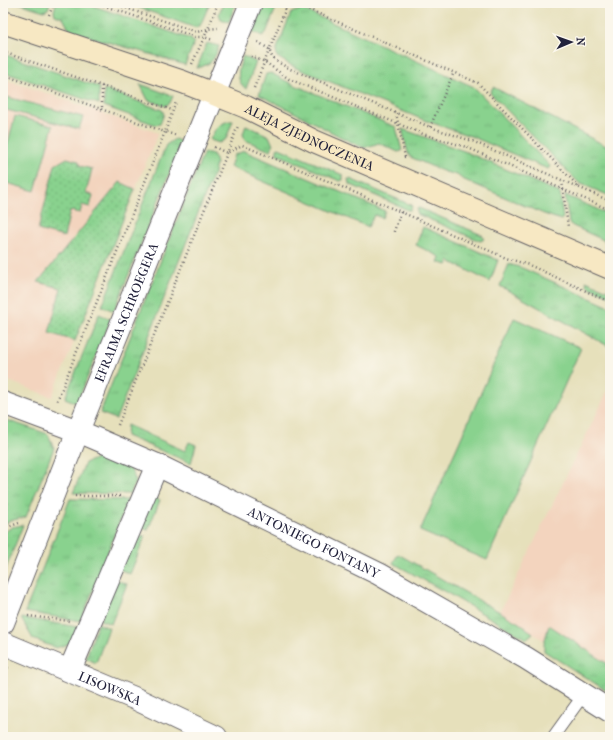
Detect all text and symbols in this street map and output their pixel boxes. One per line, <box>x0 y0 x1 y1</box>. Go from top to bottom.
north arrow <box>551 22 591 62</box>
text: N <box>574 37 587 47</box>
street label: ALEJA ZJEDNOCZENIA <box>242 100 377 174</box>
street label: EFRAIMA SCHROEGERA <box>92 240 161 384</box>
street label: ANTONIEGO FONTANY <box>244 503 383 582</box>
street label: LISOWSKA <box>76 668 144 709</box>

